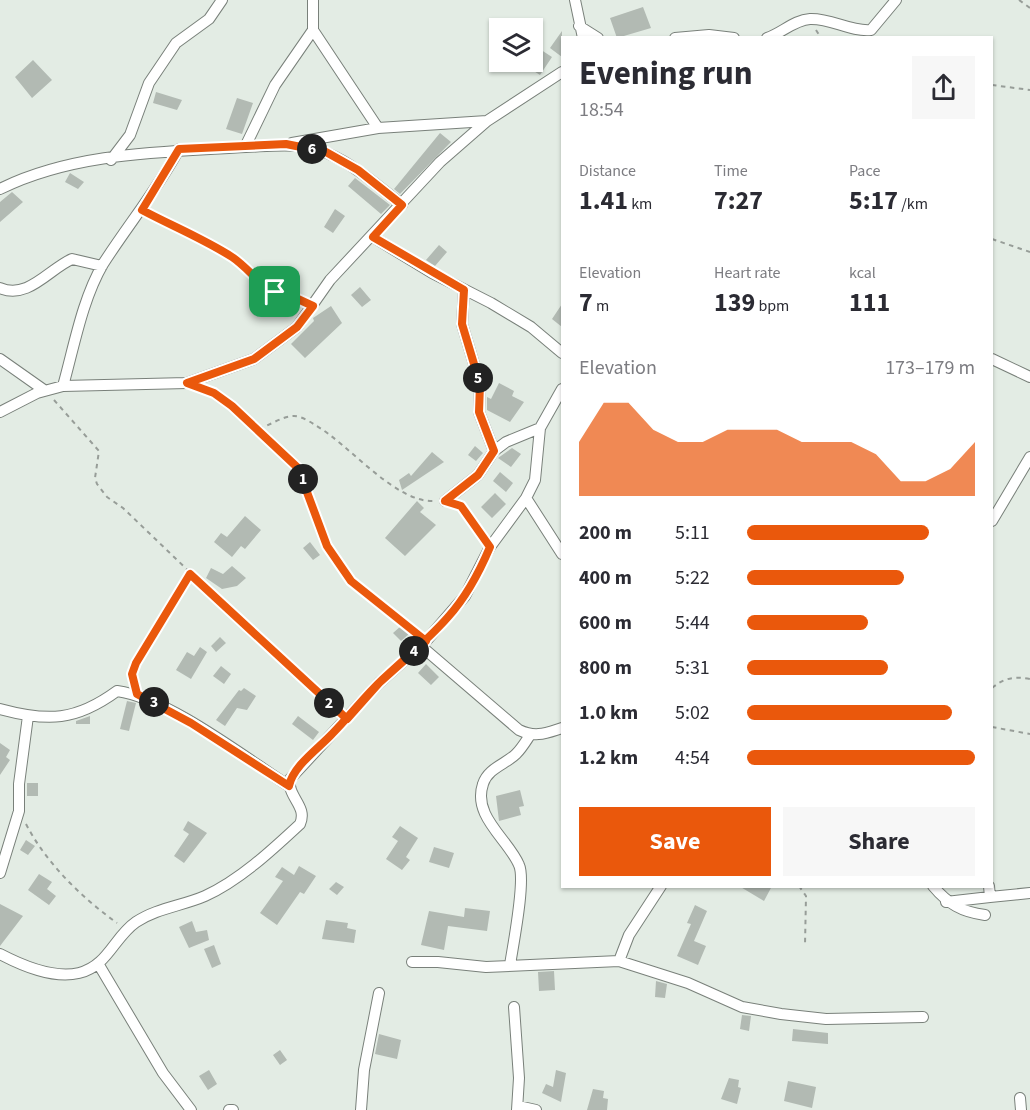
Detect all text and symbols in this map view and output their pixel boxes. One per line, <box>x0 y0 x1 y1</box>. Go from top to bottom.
map controls <box>489 18 543 72</box>
button: layers <box>489 18 543 72</box>
text: Evening run <box>579 50 753 97</box>
button: share <box>912 56 975 119</box>
text: 18:54 <box>579 96 624 124</box>
pin: 6 <box>297 134 327 164</box>
text: 6 <box>308 138 316 160</box>
text: Distance <box>579 160 636 182</box>
text: Time <box>714 160 748 182</box>
text: Pace <box>849 160 880 182</box>
text: 1.41 <box>579 182 628 219</box>
text: 7:27 <box>714 182 763 219</box>
text: 5:17 <box>849 182 898 219</box>
text: km <box>628 193 652 215</box>
text: /km <box>898 193 928 215</box>
text: Elevation <box>579 262 641 284</box>
text: Heart rate <box>714 262 781 284</box>
text: kcal <box>849 262 876 284</box>
pin <box>249 266 300 317</box>
icon: arrive <box>258 275 291 308</box>
text: 7 <box>579 284 593 321</box>
text: 139 <box>714 284 755 321</box>
text: 111 <box>849 284 890 321</box>
text: m <box>593 295 609 317</box>
text: bpm <box>755 295 789 317</box>
text: Elevation <box>579 354 657 382</box>
text: 173–179 m <box>885 354 975 382</box>
pin: 5 <box>463 363 493 393</box>
text: 5 <box>474 367 482 389</box>
pin: 1 <box>288 464 318 494</box>
text: 1 <box>299 468 307 490</box>
text: 200 m <box>579 519 632 547</box>
text: 5:11 <box>675 519 710 547</box>
text: 400 m <box>579 564 632 592</box>
text: 5:22 <box>675 564 710 592</box>
text: 600 m <box>579 609 632 637</box>
text: 5:44 <box>675 609 710 637</box>
pin: 4 <box>399 636 429 666</box>
text: 4 <box>410 640 418 662</box>
text: 800 m <box>579 654 632 682</box>
text: 5:31 <box>675 654 710 682</box>
pin: 3 <box>139 687 169 717</box>
pin: 2 <box>314 688 344 718</box>
text: 3 <box>150 691 158 713</box>
text: 2 <box>325 692 333 714</box>
text: 1.0 km <box>579 699 638 727</box>
text: 5:02 <box>675 699 710 727</box>
text: 1.2 km <box>579 744 638 772</box>
text: 4:54 <box>675 744 710 772</box>
button: Save <box>579 807 771 876</box>
button: Share <box>783 807 975 876</box>

